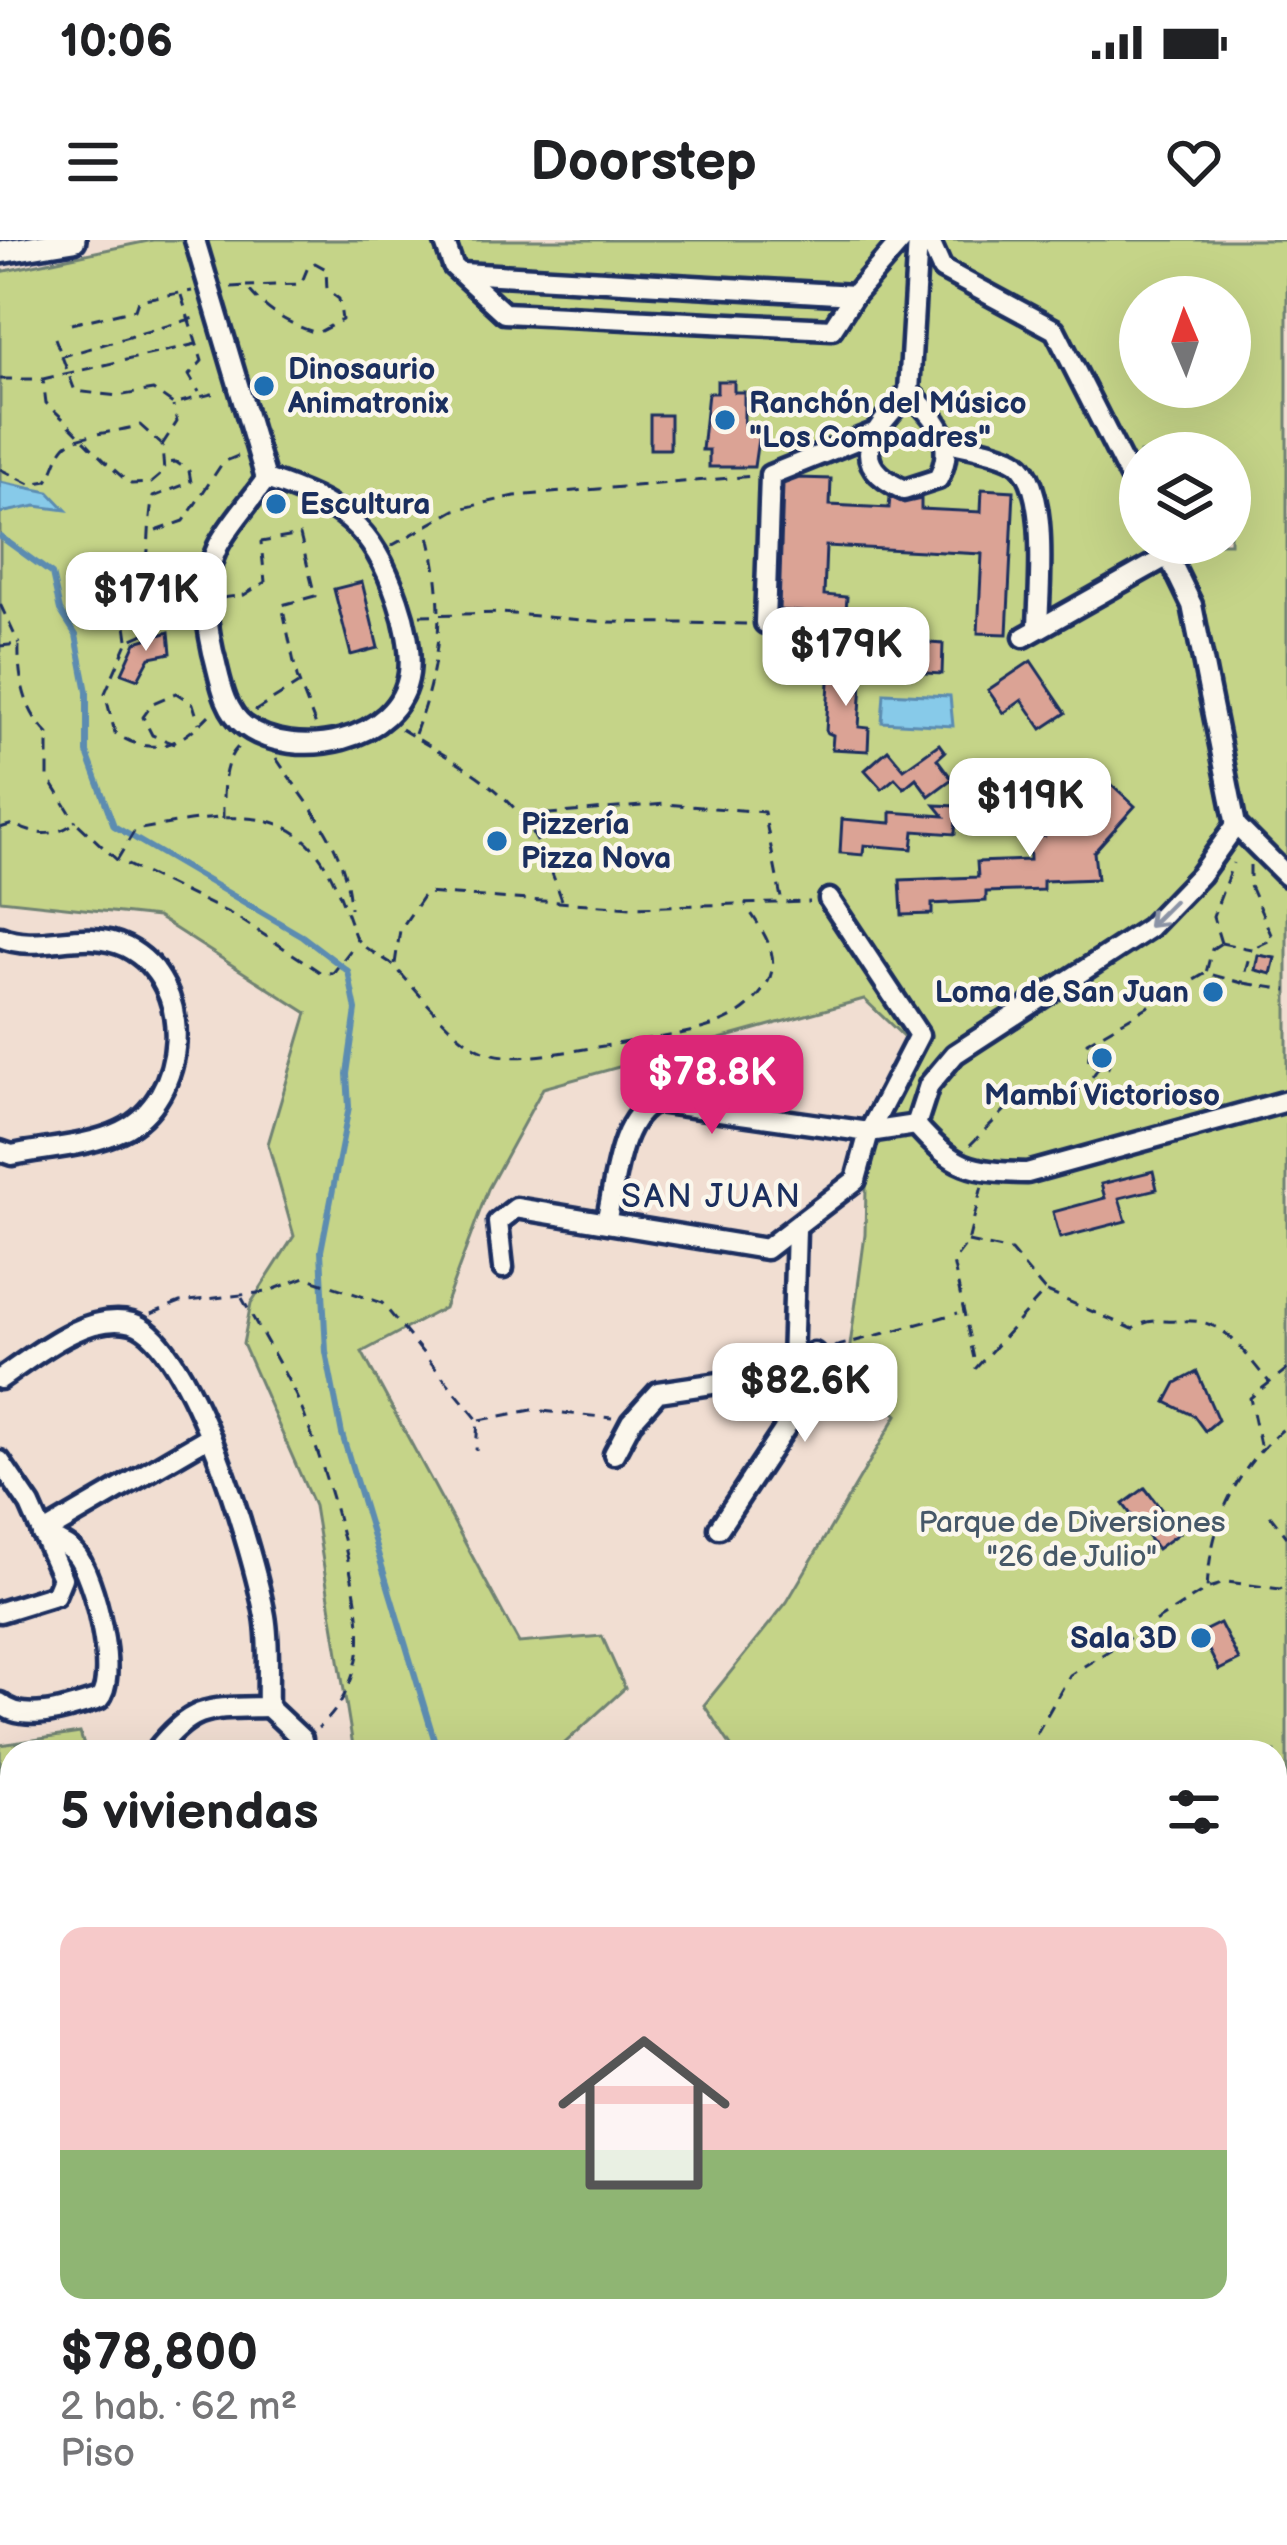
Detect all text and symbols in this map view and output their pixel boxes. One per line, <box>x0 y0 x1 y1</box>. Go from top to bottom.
text: 10:06 <box>60 15 173 70</box>
icon: menu <box>60 129 126 195</box>
icon: heart <box>1161 129 1227 195</box>
text: Doorstep <box>530 130 757 195</box>
north arrow <box>1119 276 1251 408</box>
map controls <box>1119 276 1251 564</box>
place label: Dinosaurio Animatronix <box>287 352 449 422</box>
marker: Dinosaurio Animatronix <box>251 373 277 399</box>
place label: Ranchón del Músico "Los Compadres" <box>749 386 1027 456</box>
marker: Ranchón del Músico "Los Compadres" <box>712 407 738 433</box>
button: layers <box>1119 432 1251 564</box>
place label: Escultura <box>300 487 430 523</box>
marker: Escultura <box>263 491 289 517</box>
pin: $171K <box>62 552 230 654</box>
text: $171K <box>93 567 199 614</box>
pin: $179K <box>762 607 930 709</box>
text: $179K <box>789 622 903 669</box>
pin: $119K <box>946 758 1114 860</box>
text: $119K <box>976 773 1084 820</box>
place label: Pizzería Pizza Nova <box>521 807 671 877</box>
marker: Pizzería Pizza Nova <box>484 828 510 854</box>
one-way arrow <box>1147 900 1176 928</box>
place label: Loma de San Juan <box>935 975 1189 1011</box>
marker: Loma de San Juan <box>1200 979 1226 1005</box>
pin: $78.8K <box>614 1035 810 1137</box>
marker: Mambí Victorioso <box>1089 1045 1115 1071</box>
text: $78.8K <box>647 1050 777 1097</box>
place label: Mambí Victorioso <box>984 1078 1220 1114</box>
district label: SAN JUAN <box>621 1177 803 1217</box>
pin: $82.6K <box>707 1343 903 1445</box>
text: $82.6K <box>739 1358 871 1405</box>
park label: Parque de Diversiones "26 de Julio" <box>918 1505 1226 1575</box>
place label: Sala 3D <box>1070 1621 1177 1657</box>
marker: Sala 3D <box>1188 1625 1214 1651</box>
icon: filters <box>1161 1779 1227 1845</box>
text: 5 viviendas <box>60 1782 319 1843</box>
icon: home <box>536 2005 752 2221</box>
text: $78,800 <box>60 2323 258 2384</box>
text: 2 hab. · 62 m² <box>60 2384 297 2431</box>
text: Piso <box>60 2431 135 2478</box>

